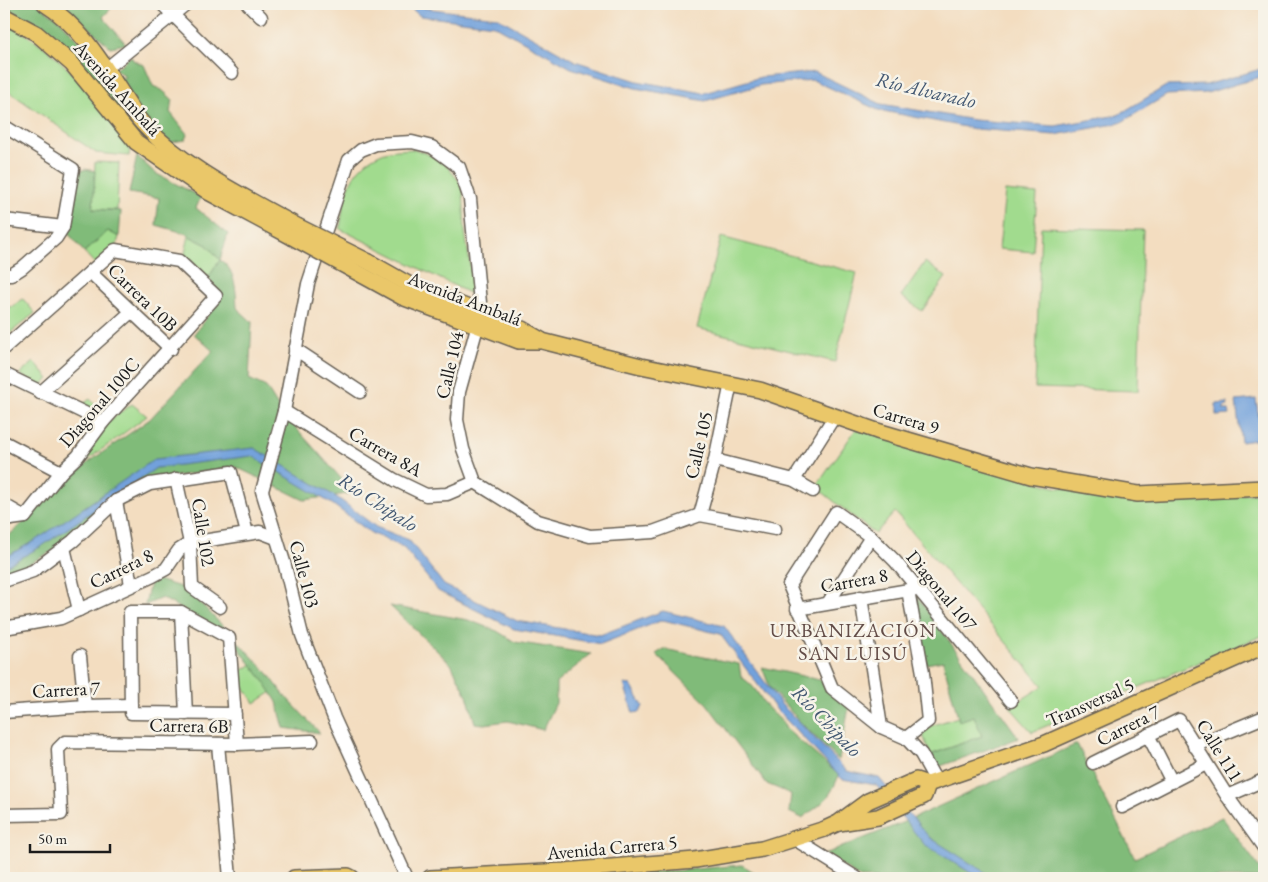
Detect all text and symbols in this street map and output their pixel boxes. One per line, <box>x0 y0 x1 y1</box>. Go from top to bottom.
street label: Avenida Ambalá <box>68 35 167 142</box>
water label: Río Alvarado <box>873 66 979 114</box>
street label: Carrera 10B <box>102 258 183 337</box>
street label: Avenida Ambalá <box>403 265 526 332</box>
street label: Calle 104 <box>430 328 470 401</box>
street label: Diagonal 100C <box>54 352 145 452</box>
street label: Carrera 9 <box>870 397 942 440</box>
street label: Calle 105 <box>679 409 718 481</box>
street label: Carrera 8A <box>344 420 428 483</box>
water label: Río Chipalo <box>333 467 423 538</box>
street label: Calle 102 <box>186 496 221 568</box>
street label: Calle 103 <box>284 538 325 611</box>
street label: Carrera 8 <box>85 542 157 595</box>
street label: Diagonal 107 <box>901 545 983 636</box>
street label: Carrera 8 <box>818 562 890 599</box>
district label: URBANIZACIÓN SAN LUISÚ <box>770 617 936 666</box>
street label: Transversal 5 <box>1042 672 1138 733</box>
street label: Carrera 7 <box>31 675 102 704</box>
water label: Río Chipalo <box>786 679 868 763</box>
street label: Carrera 7 <box>1092 698 1165 752</box>
street label: Carrera 6B <box>149 712 229 739</box>
street label: Calle 111 <box>1191 714 1248 786</box>
scale bar <box>30 822 110 854</box>
text: 50 m <box>38 829 67 848</box>
street label: Avenida Carrera 5 <box>545 829 678 866</box>

